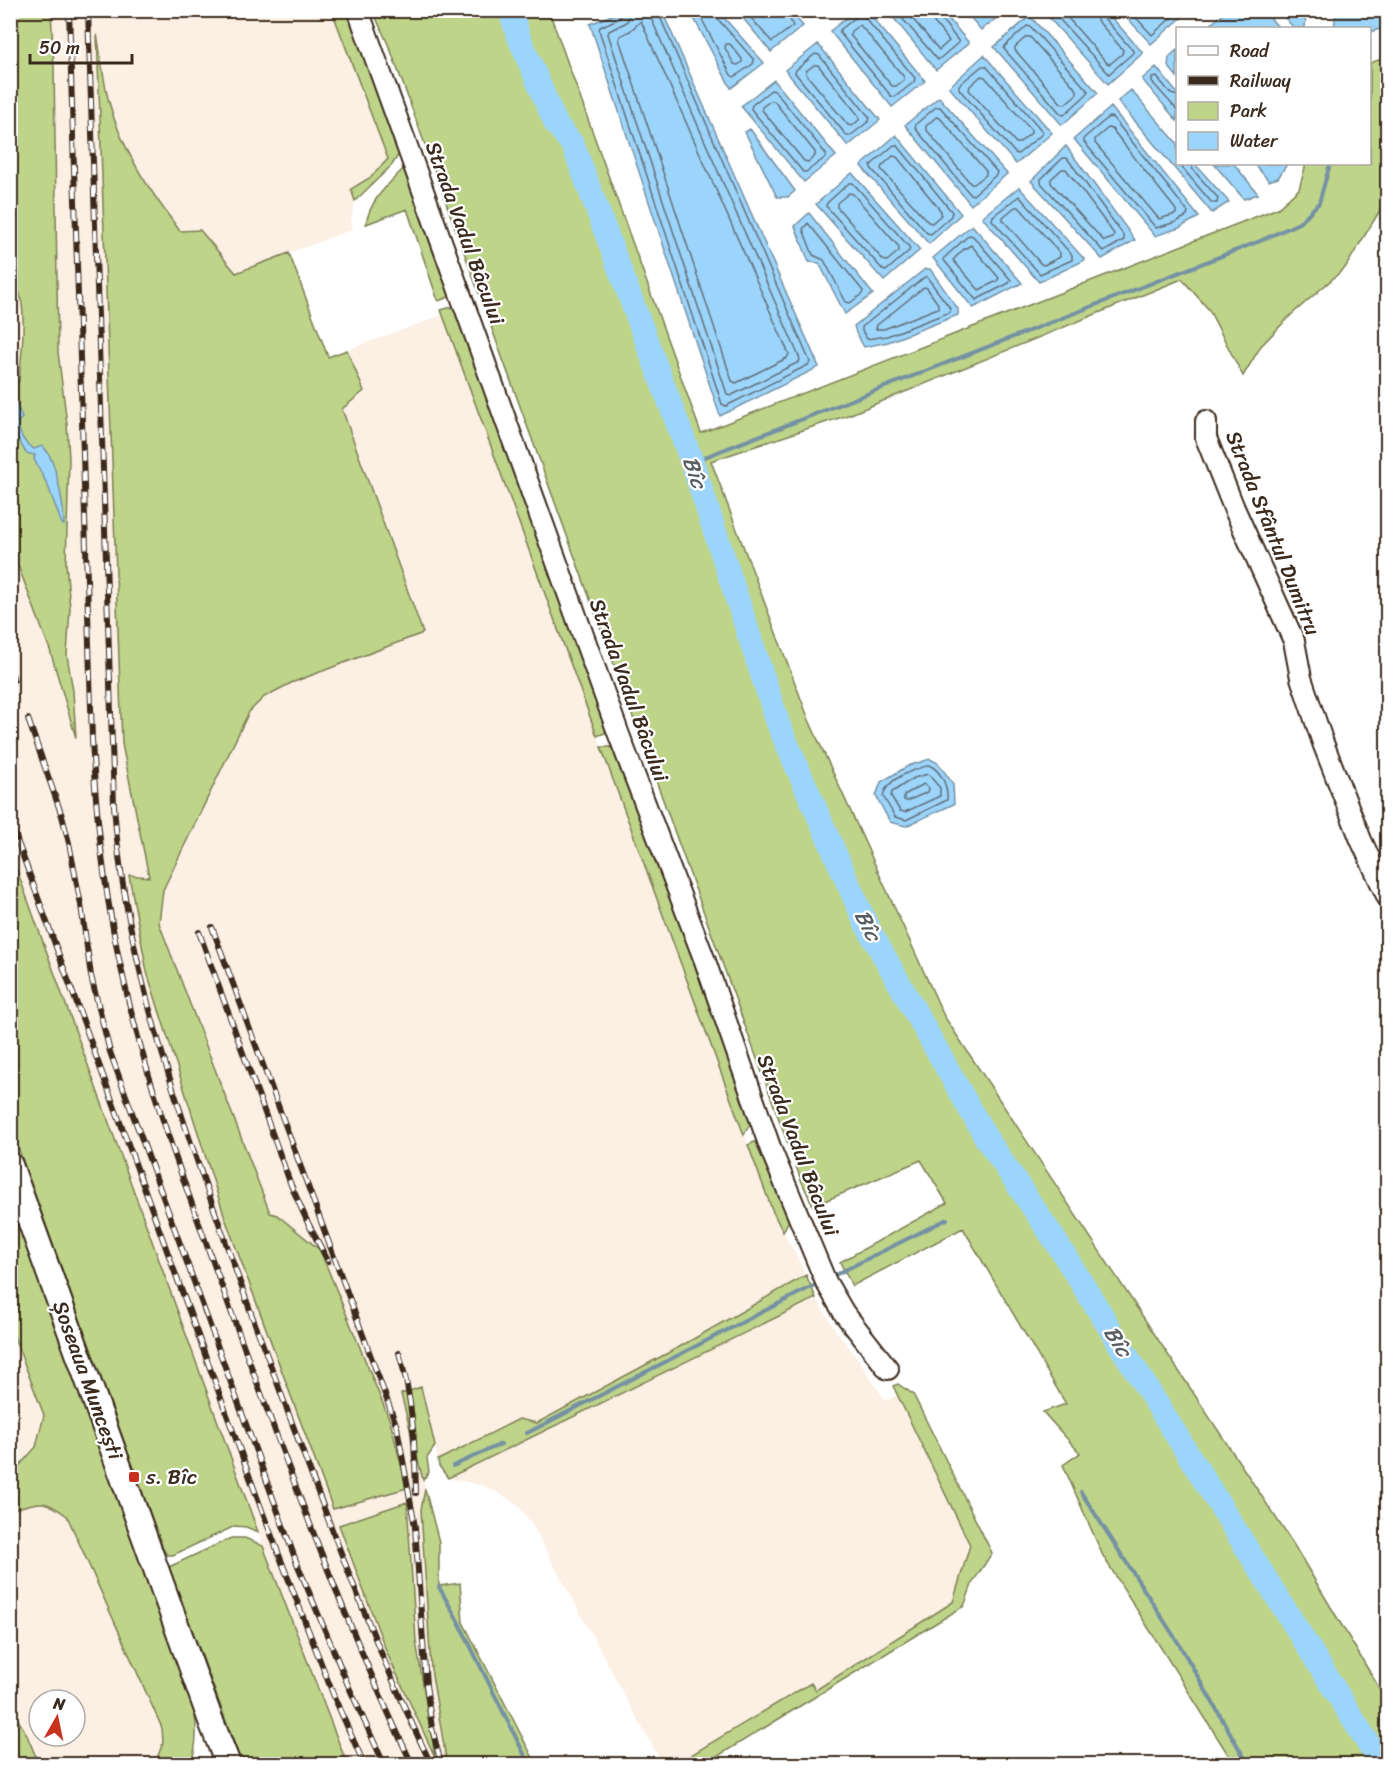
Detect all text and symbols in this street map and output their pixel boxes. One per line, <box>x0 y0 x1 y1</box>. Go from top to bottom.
scale bar <box>30 27 132 65</box>
legend <box>1176 27 1371 165</box>
text: 50 m <box>39 32 80 64</box>
text: Road <box>1230 35 1270 67</box>
text: Railway <box>1230 65 1292 97</box>
text: Park <box>1230 95 1267 127</box>
text: Water <box>1230 125 1279 157</box>
street label: Strada Vadul Bâcului <box>414 136 516 331</box>
street label: Strada Sfântul Dumitru <box>1215 425 1332 642</box>
water label: Bîc <box>671 451 720 496</box>
street label: Strada Vadul Bâcului <box>578 593 680 788</box>
water label: Bîc <box>844 902 894 951</box>
street label: Strada Vadul Bâcului <box>746 1048 851 1243</box>
street label: Șoseaua Muncești <box>42 1295 135 1466</box>
water label: Bîc <box>1093 1317 1144 1367</box>
place label: s. Bîc <box>145 1458 197 1496</box>
marker: s. Bîc <box>127 1470 141 1484</box>
north arrow <box>27 1688 87 1748</box>
text: N <box>51 1688 68 1719</box>

